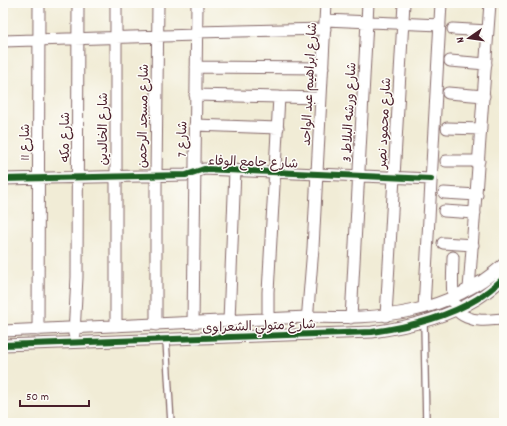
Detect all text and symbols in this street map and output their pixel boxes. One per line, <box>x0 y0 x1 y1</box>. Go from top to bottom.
north arrow <box>449 18 489 58</box>
street label: شارع ابراهيم عبد الواحد <box>298 22 323 146</box>
text: N <box>453 35 470 44</box>
street label: شارع ورشه البلاط 3 <box>338 62 363 163</box>
street label: شارع مسجد الرحمن <box>134 64 155 168</box>
street label: شارع محمود نصر <box>374 77 397 170</box>
street label: شارع الخالدين <box>95 92 114 166</box>
street label: شارع مكه <box>57 112 76 162</box>
street label: شارع 7 <box>174 121 193 157</box>
street label: شارع 11 <box>17 124 36 160</box>
street label: شارع جامع الوفاء <box>207 152 298 175</box>
street label: شارع متولي الشعراوى <box>202 316 316 339</box>
scale bar <box>20 382 89 408</box>
text: 50 m <box>26 389 49 406</box>

